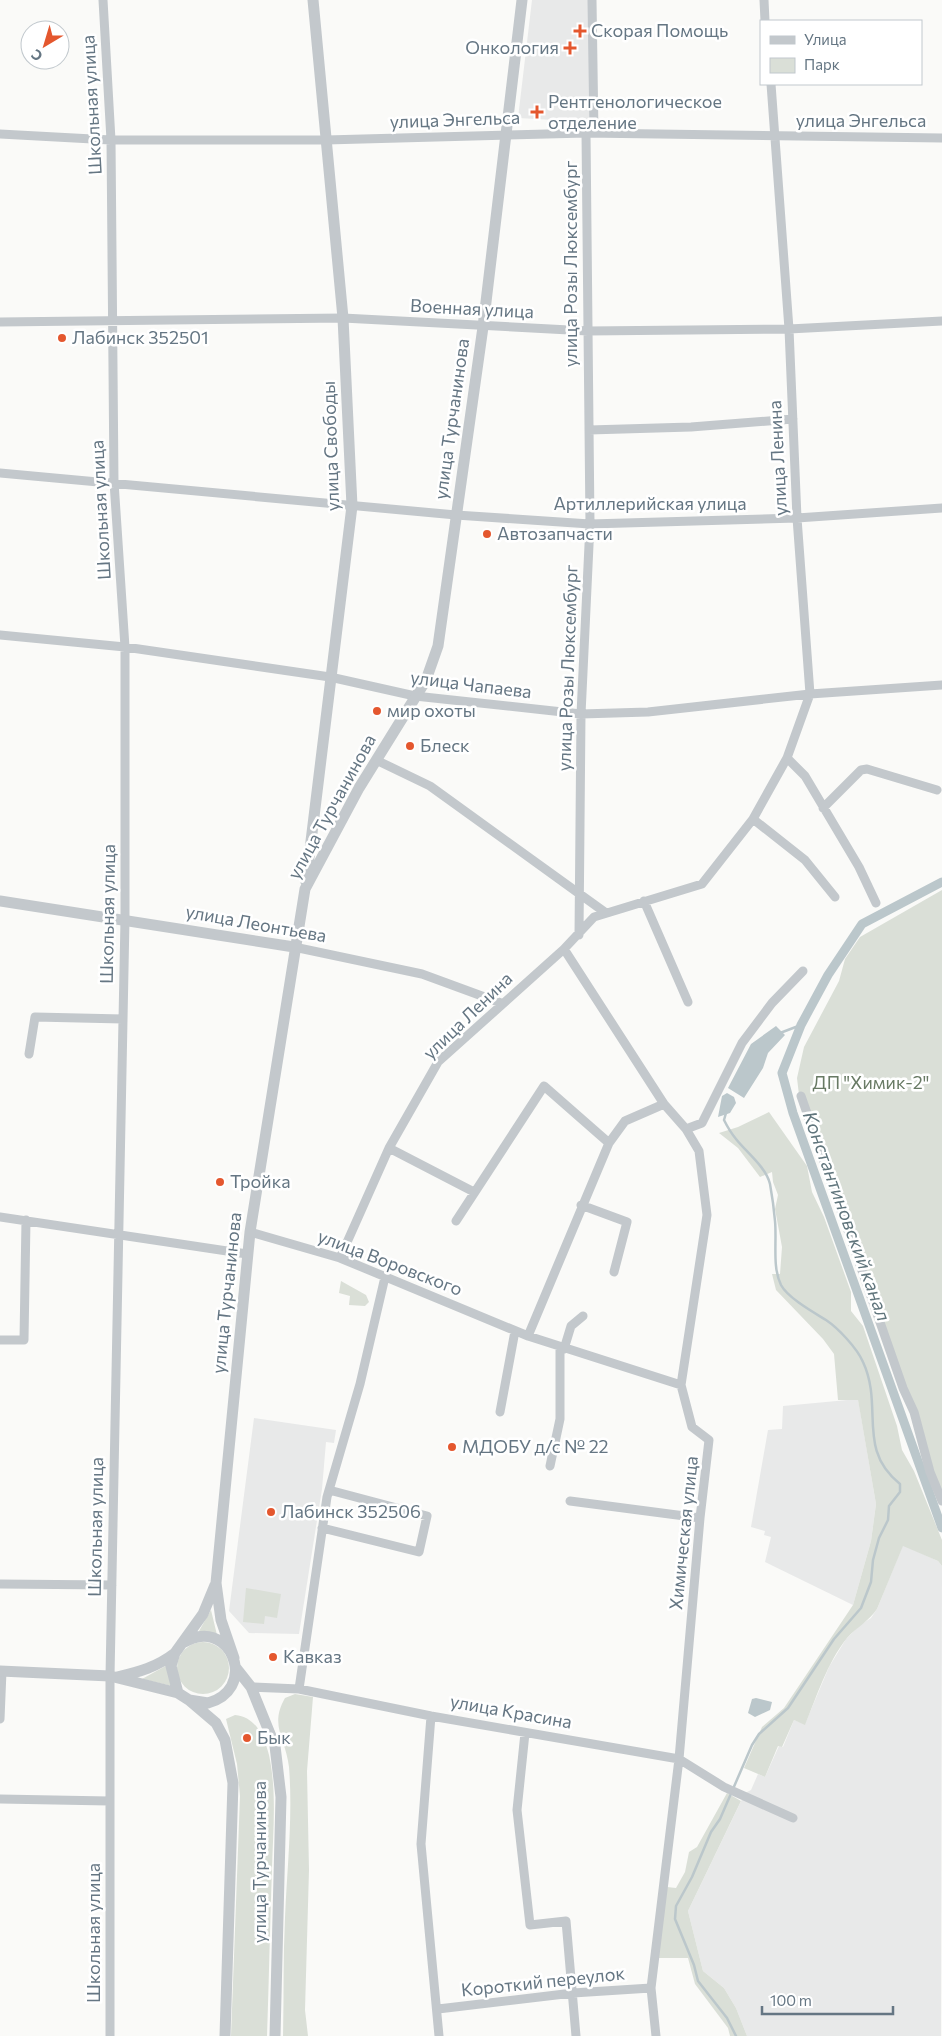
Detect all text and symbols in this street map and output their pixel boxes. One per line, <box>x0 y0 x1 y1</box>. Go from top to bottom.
place label: Скорая Помощь <box>591 19 728 41</box>
north arrow <box>20 20 70 70</box>
legend <box>760 20 922 85</box>
marker: Скорая Помощь <box>573 24 587 38</box>
text: Улица <box>804 30 846 48</box>
street label: Школьная улица <box>76 35 106 176</box>
place label: Онкология <box>465 36 559 58</box>
marker: Онкология <box>563 41 577 55</box>
text: С <box>28 46 46 65</box>
text: Парк <box>804 55 840 73</box>
place label: Рентгенологическое отделение <box>548 90 722 133</box>
marker: Рентгенологическое отделение <box>530 105 544 119</box>
street label: улица Энгельса <box>389 106 521 132</box>
street label: улица Энгельса <box>796 109 926 131</box>
street label: улица Розы Люксембург <box>559 161 581 367</box>
street label: Военная улица <box>410 294 534 322</box>
place label: Лабинск 352501 <box>72 326 209 348</box>
marker: Лабинск 352501 <box>56 332 68 344</box>
street label: улица Турчанинова <box>429 337 473 501</box>
street label: улица Свободы <box>317 380 343 512</box>
street label: улица Ленина <box>763 400 791 516</box>
street label: Школьная улица <box>85 440 115 581</box>
street label: Артиллерийская улица <box>553 492 747 514</box>
place label: Автозапчасти <box>497 522 613 544</box>
marker: Автозапчасти <box>481 528 493 540</box>
street label: улица Розы Люксембург <box>552 564 582 772</box>
street label: улица Чапаева <box>409 666 533 702</box>
place label: мир охоты <box>387 699 476 721</box>
marker: мир охоты <box>371 705 383 717</box>
street label: улица Турчанинова <box>282 730 380 883</box>
place label: Блеск <box>420 734 470 756</box>
marker: Блеск <box>404 740 416 752</box>
street label: Школьная улица <box>95 844 119 984</box>
street label: улица Леонтьева <box>184 900 328 946</box>
street label: улица Ленина <box>418 967 517 1063</box>
park label: ДП "Химик-2" <box>813 1071 929 1093</box>
water label: Константиновский канал <box>799 1108 896 1324</box>
place label: Тройка <box>230 1170 291 1192</box>
marker: Тройка <box>214 1176 226 1188</box>
street label: улица Турчанинова <box>207 1211 245 1375</box>
street label: улица Воровского <box>315 1224 466 1300</box>
place label: МДОБУ д/с № 22 <box>462 1435 609 1457</box>
marker: МДОБУ д/с № 22 <box>446 1441 458 1453</box>
street label: Химическая улица <box>664 1455 702 1611</box>
street label: Школьная улица <box>83 1457 107 1597</box>
place label: Лабинск 352506 <box>281 1500 421 1522</box>
marker: Лабинск 352506 <box>265 1506 277 1518</box>
place label: Кавказ <box>283 1645 342 1667</box>
marker: Кавказ <box>267 1651 279 1663</box>
street label: улица Красина <box>448 1689 574 1733</box>
place label: Бык <box>257 1726 291 1748</box>
marker: Бык <box>241 1732 253 1744</box>
street label: улица Турчанинова <box>248 1781 270 1943</box>
street label: Школьная улица <box>82 1863 104 2003</box>
street label: Короткий переулок <box>460 1961 626 2001</box>
scale bar <box>762 1984 893 2016</box>
text: 100 m <box>770 1991 812 2009</box>

